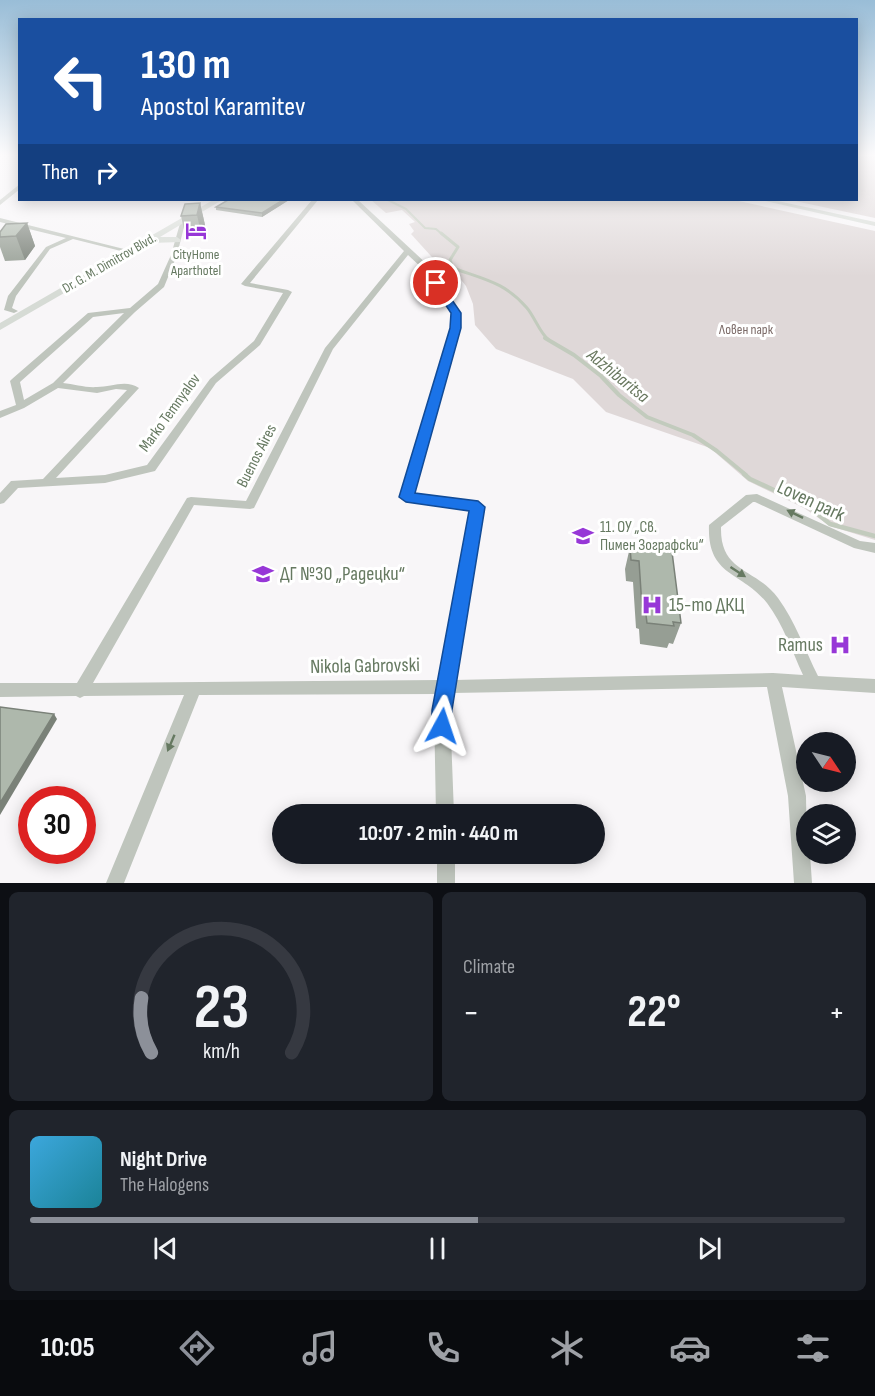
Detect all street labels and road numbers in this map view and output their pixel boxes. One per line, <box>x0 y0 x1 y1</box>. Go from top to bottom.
street label: Dr. G. M. Dimitrov Blvd. <box>59 229 159 297</box>
street label: Marko Temnyalov <box>135 370 205 456</box>
street label: Buenos Aires <box>233 421 281 491</box>
street label: Loven park <box>773 475 849 527</box>
street label: Nikola Gabrovski <box>310 653 420 679</box>

